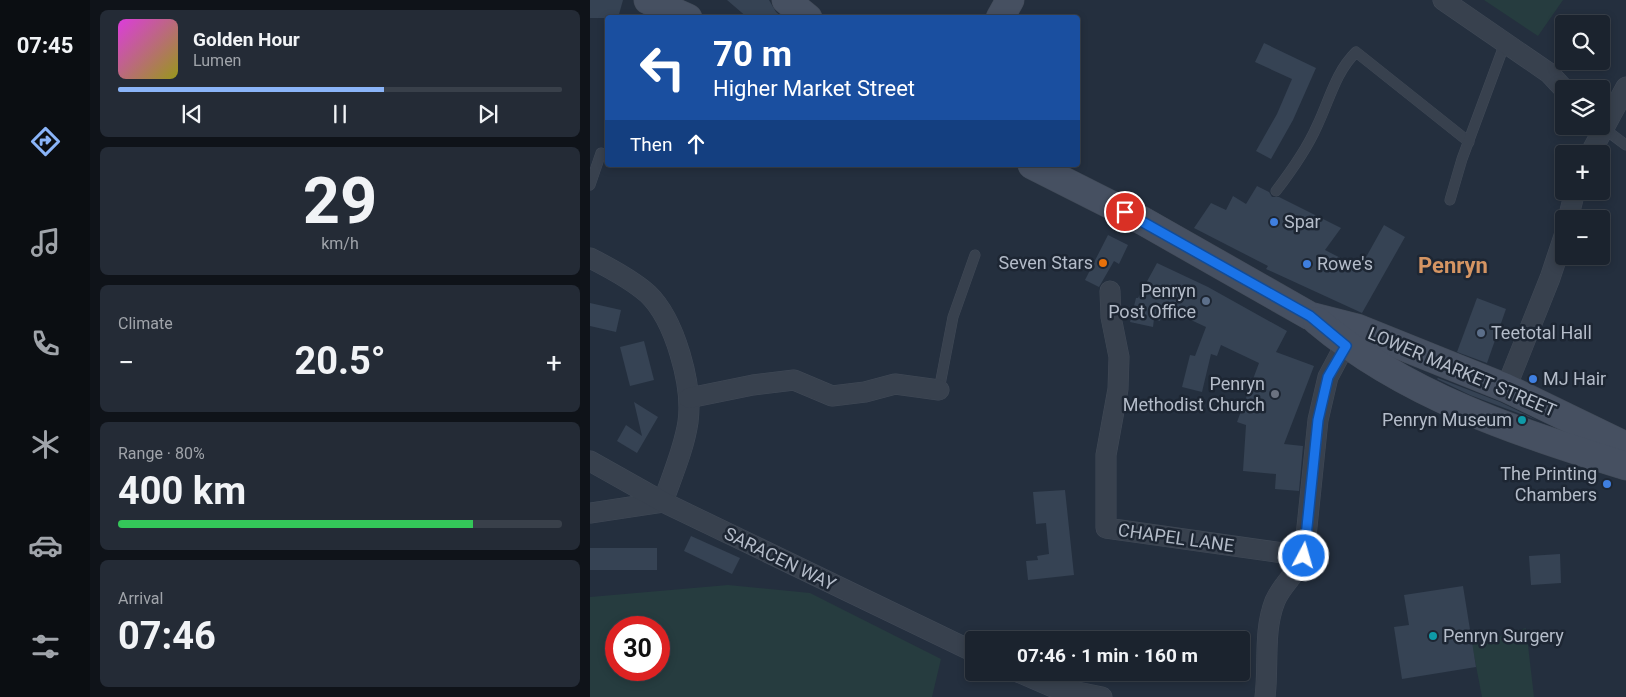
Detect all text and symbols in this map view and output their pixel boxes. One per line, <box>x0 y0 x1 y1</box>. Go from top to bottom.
map controls <box>1555 15 1610 265</box>
button: search <box>1555 15 1610 70</box>
text: Golden Hour <box>193 28 300 51</box>
text: 07:45 <box>17 33 73 58</box>
text: 70 m <box>713 34 792 75</box>
icon: left <box>630 35 695 100</box>
text: Lumen <box>193 51 241 70</box>
text: Higher Market Street <box>713 76 915 101</box>
button: layers <box>1555 80 1610 135</box>
icon: previous <box>178 100 206 128</box>
icon: pause <box>326 100 354 128</box>
icon: next <box>474 100 502 128</box>
icon: directions <box>28 124 63 159</box>
icon: ahead <box>682 130 710 158</box>
text: Then <box>630 133 672 156</box>
button: + <box>1555 145 1610 200</box>
text: 29 <box>303 163 377 239</box>
pin <box>1104 191 1146 233</box>
icon: arrive <box>1111 198 1139 226</box>
button: − <box>1555 210 1610 265</box>
place label: Spar <box>1284 211 1321 232</box>
marker: Spar <box>1268 216 1280 228</box>
icon: music <box>28 225 63 260</box>
text: km/h <box>321 234 359 253</box>
place label: Seven Stars <box>999 252 1093 273</box>
place label: Rowe's <box>1317 253 1373 274</box>
district label: Penryn <box>1418 253 1488 278</box>
marker: Seven Stars <box>1097 257 1109 269</box>
marker: Rowe's <box>1301 258 1313 270</box>
place label: Penryn Post Office <box>1108 280 1196 322</box>
marker: Penryn Post Office <box>1200 295 1212 307</box>
text: Climate <box>118 314 173 333</box>
street label: LOWER MARKET STREET <box>1365 322 1560 421</box>
place label: Teetotal Hall <box>1491 322 1592 343</box>
icon: phone <box>28 326 63 361</box>
marker: Teetotal Hall <box>1475 327 1487 339</box>
text: 20.5° <box>294 339 386 383</box>
text: − <box>118 346 134 379</box>
text: + <box>546 346 562 379</box>
place label: MJ Hair <box>1543 368 1606 389</box>
place label: Penryn Methodist Church <box>1123 373 1265 415</box>
marker: MJ Hair <box>1527 373 1539 385</box>
marker: Penryn Methodist Church <box>1269 388 1281 400</box>
place label: Penryn Museum <box>1382 409 1512 430</box>
marker: Penryn Museum <box>1516 414 1528 426</box>
icon: climate <box>28 427 63 462</box>
text: Range · 80% <box>118 444 205 463</box>
place label: The Printing Chambers <box>1500 463 1597 505</box>
text: 400 km <box>118 469 246 513</box>
marker: The Printing Chambers <box>1601 478 1613 490</box>
street label: CHAPEL LANE <box>1117 519 1235 556</box>
street label: SARACEN WAY <box>721 522 840 595</box>
icon: car <box>28 528 63 563</box>
position arrow <box>1277 529 1329 581</box>
text: Arrival <box>118 589 163 608</box>
text: 07:46 <box>118 614 216 658</box>
speed limit sign: 30 <box>605 616 670 681</box>
place label: Penryn Surgery <box>1443 625 1564 646</box>
icon: filters <box>28 629 63 664</box>
marker: Penryn Surgery <box>1427 630 1439 642</box>
text: 07:46 · 1 min · 160 m <box>1017 644 1198 667</box>

